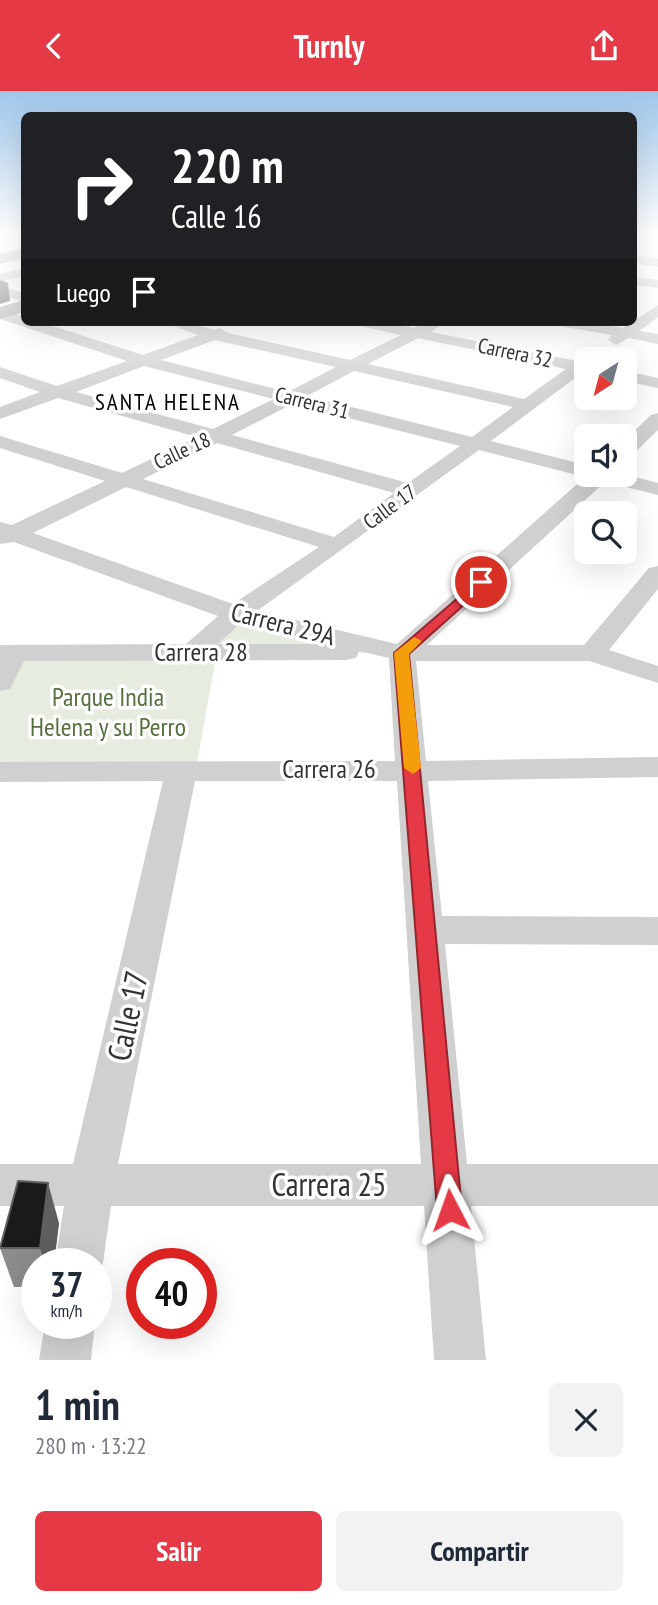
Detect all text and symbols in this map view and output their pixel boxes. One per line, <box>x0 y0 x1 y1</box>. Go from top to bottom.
text: Turnly <box>293 25 365 67</box>
icon: back <box>35 27 73 65</box>
icon: share <box>585 27 623 65</box>
text: 220 m <box>171 133 284 197</box>
icon: right <box>56 140 147 231</box>
text: Calle 16 <box>171 195 262 237</box>
icon: arrive <box>125 273 163 311</box>
text: Luego <box>56 276 111 309</box>
street label: Carrera 32 <box>475 331 555 374</box>
north arrow <box>574 347 637 409</box>
map controls <box>574 347 637 564</box>
street label: Carrera 31 <box>272 380 352 425</box>
district label: SANTA HELENA <box>95 387 241 416</box>
button: sound <box>574 424 637 487</box>
street label: Calle 18 <box>149 426 214 475</box>
street label: Calle 17 <box>358 478 422 535</box>
button: search <box>574 501 637 564</box>
pin <box>451 552 511 612</box>
icon: arrive <box>462 563 500 601</box>
street label: Carrera 29A <box>228 595 339 652</box>
street label: Carrera 28 <box>154 635 248 668</box>
park label: Parque India Helena y su Perro <box>30 680 186 743</box>
street label: Carrera 26 <box>282 752 376 785</box>
street label: Calle 17 <box>97 967 157 1065</box>
street label: Carrera 25 <box>272 1163 386 1205</box>
position arrow <box>413 1173 487 1247</box>
speed limit sign: 40 <box>126 1248 217 1339</box>
text: 37 <box>50 1261 83 1307</box>
text: km/h <box>51 1299 82 1322</box>
text: 1 min <box>35 1377 120 1432</box>
button: close <box>549 1383 623 1457</box>
text: 280 m · 13:22 <box>35 1431 147 1460</box>
button: Salir <box>35 1511 322 1591</box>
button: Compartir <box>336 1511 623 1591</box>

